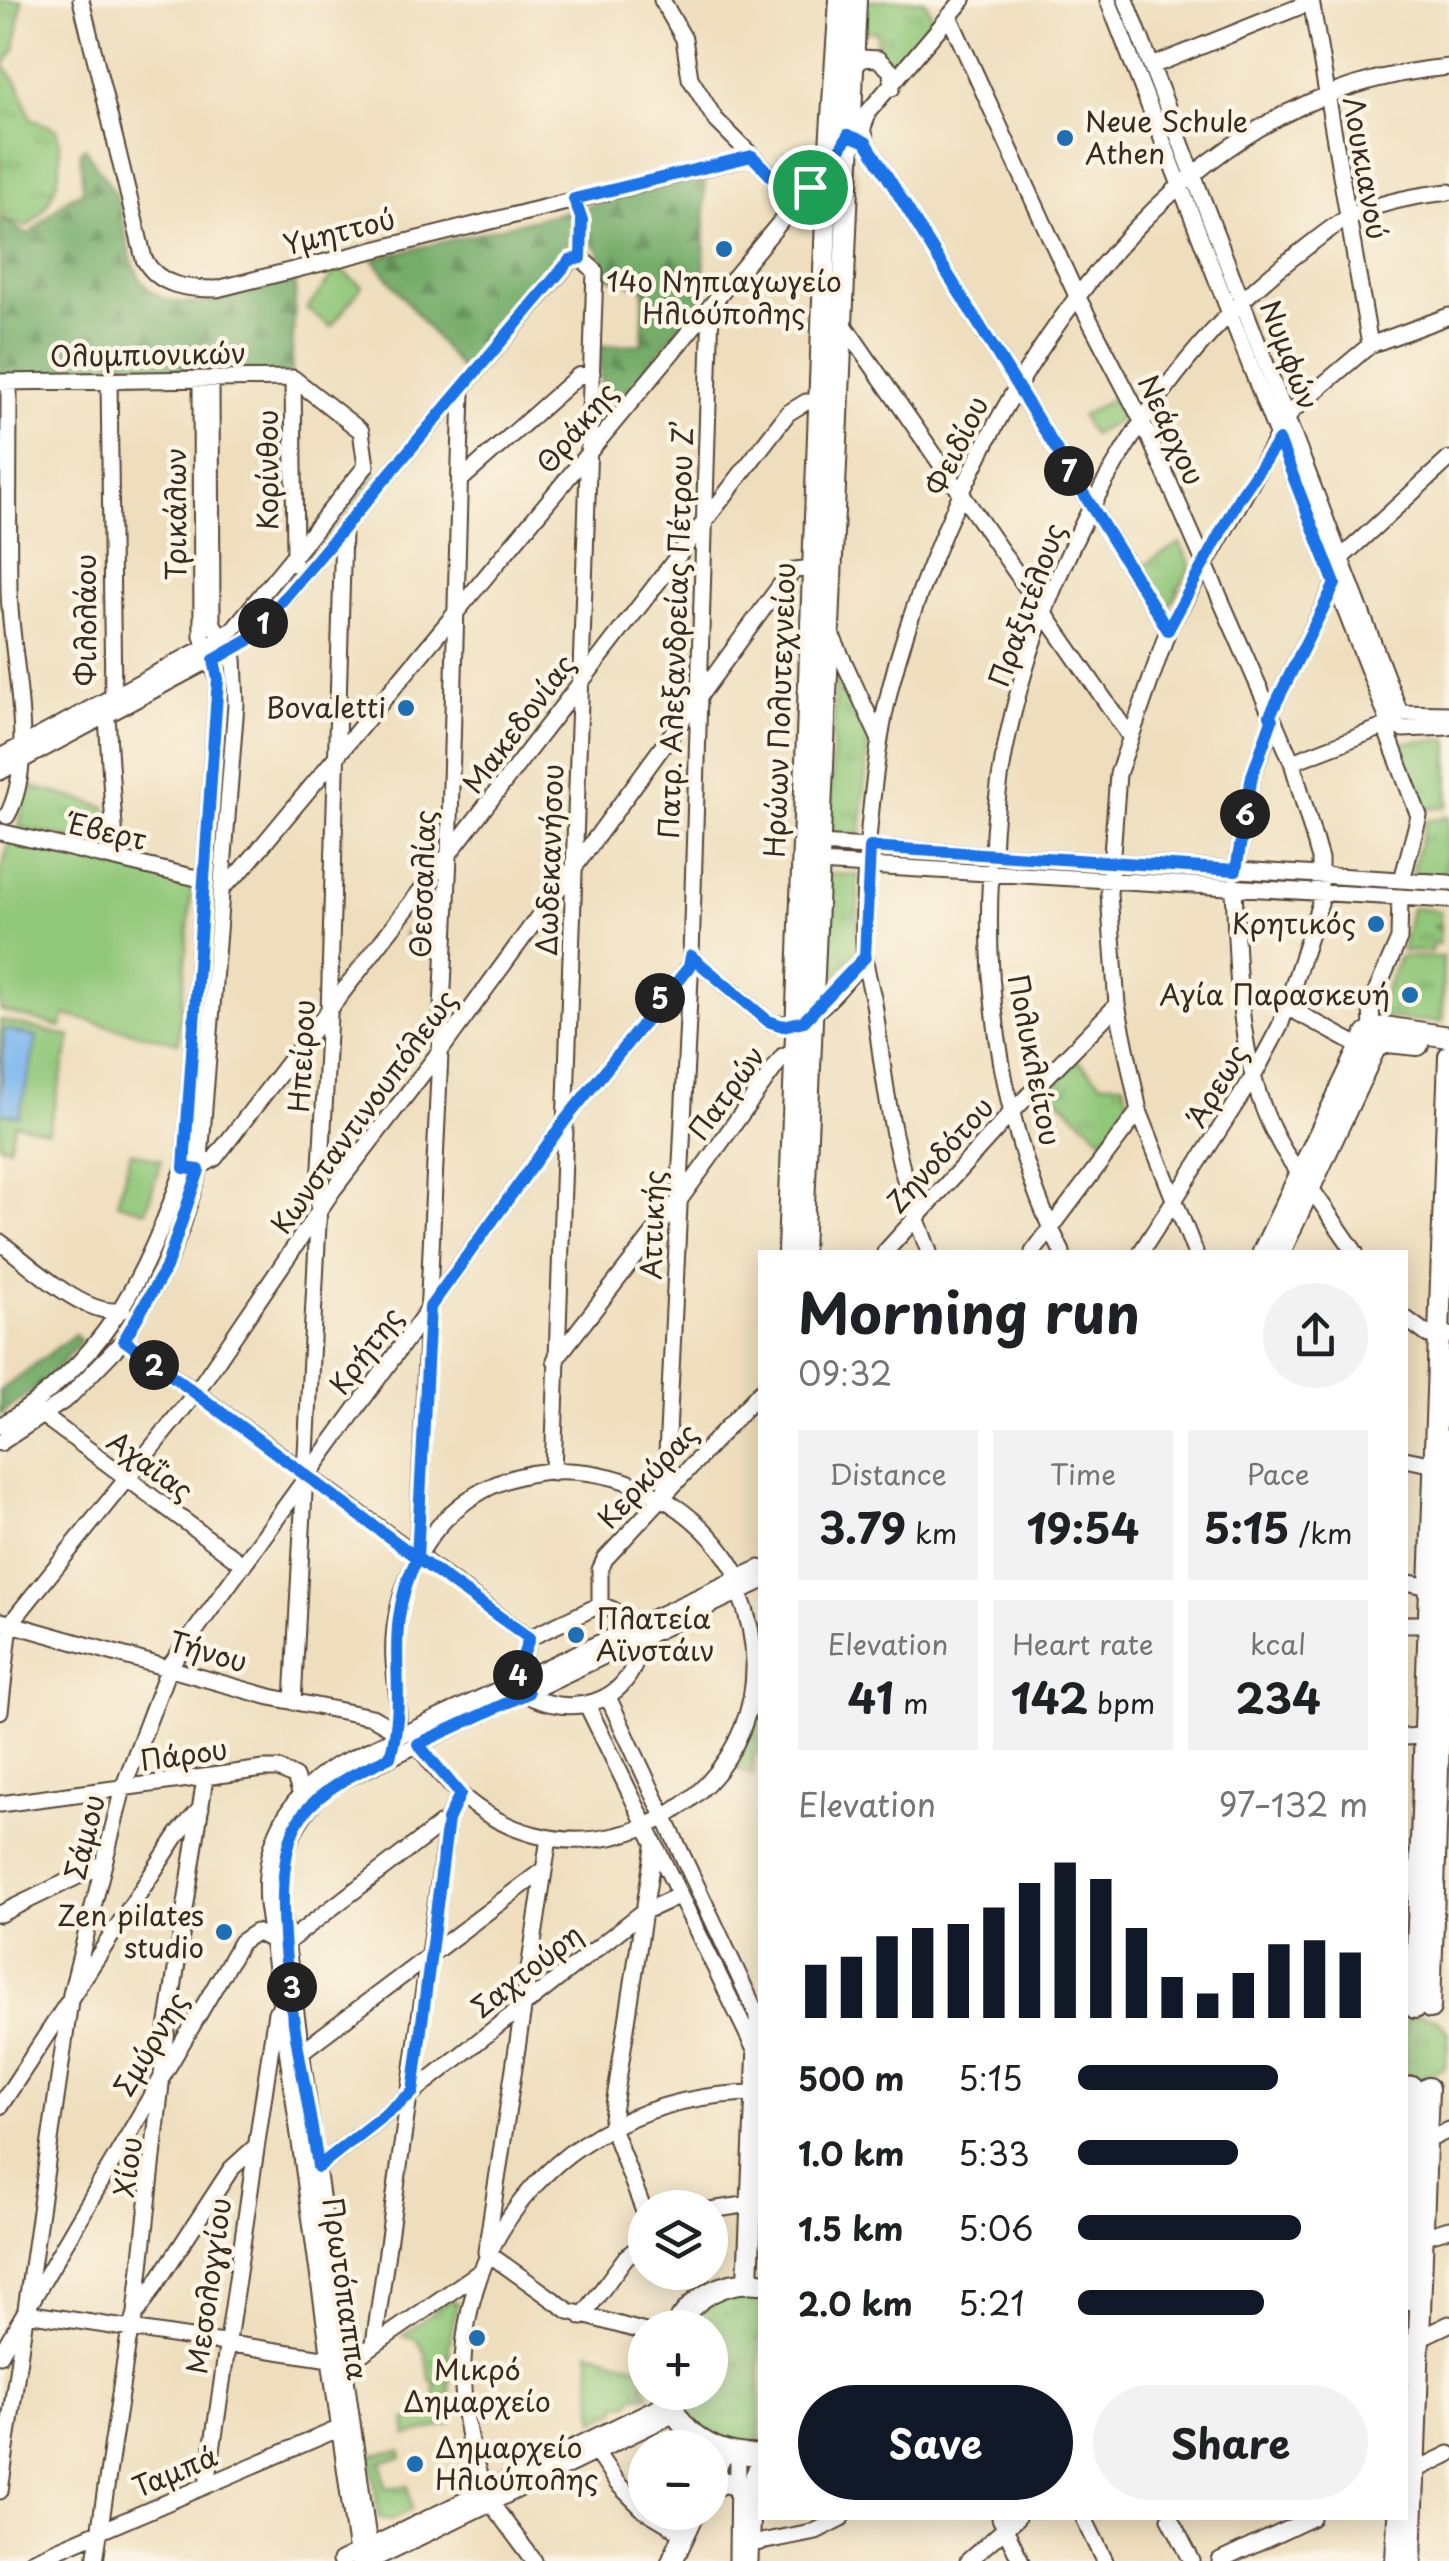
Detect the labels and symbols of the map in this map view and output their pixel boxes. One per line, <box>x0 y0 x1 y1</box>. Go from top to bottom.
street label: Λουκιανού <box>1333 93 1400 242</box>
place label: Neue Schule Athen <box>1085 99 1248 174</box>
marker: Neue Schule Athen <box>1054 127 1076 149</box>
pin <box>768 145 853 230</box>
street label: Υμηττού <box>278 196 399 265</box>
marker: 14ο Νηπιαγωγείο Ηλιούπολης <box>713 238 735 260</box>
place label: 14ο Νηπιαγωγείο Ηλιούπολης <box>606 259 842 334</box>
street label: Νυμφών <box>1250 293 1331 416</box>
street label: Ολυμπιονικών <box>50 330 246 377</box>
street label: Νεάρχου <box>1128 367 1217 492</box>
street label: Θράκης <box>525 372 627 482</box>
street label: Φειδίου <box>913 388 998 503</box>
street label: Κορίνθου <box>245 409 288 531</box>
street label: Πατρ. Αλεξανδρείας Πέτρου Ζ’ <box>646 420 703 840</box>
pin: 7 <box>1044 446 1094 496</box>
street label: Τρικάλων <box>153 447 196 581</box>
street label: Πραξιτέλους <box>976 517 1075 692</box>
street label: Φιλολάου <box>63 554 106 686</box>
street label: Ηρώων Πολυτεχνείου <box>752 561 805 858</box>
pin: 1 <box>238 598 288 648</box>
street label: Μακεδονίας <box>451 644 585 802</box>
place label: Bovaletti <box>266 685 386 728</box>
marker: Bovaletti <box>395 697 417 719</box>
street label: Δωδεκανήσου <box>524 763 573 957</box>
pin: 6 <box>1220 789 1270 839</box>
street label: Έβερτ <box>62 800 152 860</box>
street label: Θεσσαλίας <box>397 809 446 959</box>
place label: Κρητικός <box>1232 901 1356 944</box>
marker: Κρητικός <box>1365 913 1387 935</box>
street label: Πολυκλείτου <box>998 970 1073 1149</box>
place label: Αγία Παρασκευή <box>1159 972 1390 1015</box>
pin: 5 <box>635 973 685 1023</box>
street label: Κωνσταντινουπόλεως <box>259 980 466 1242</box>
marker: Αγία Παρασκευή <box>1399 984 1421 1006</box>
street label: Ηπείρου <box>276 998 325 1113</box>
street label: Πατρών <box>677 1036 775 1148</box>
street label: Άρεως <box>1174 1036 1257 1135</box>
street label: Ζηνοδότου <box>875 1086 1003 1222</box>
street label: Αττικής <box>628 1169 675 1280</box>
street label: Κρήτης <box>317 1297 412 1403</box>
pin: 2 <box>129 1340 179 1390</box>
street label: Κερκύρας <box>586 1412 707 1538</box>
street label: Αχαΐας <box>99 1419 203 1511</box>
place label: Πλατεία Αϊνστάιν <box>596 1596 715 1671</box>
street label: Τήνου <box>164 1619 253 1682</box>
marker: Πλατεία Αϊνστάιν <box>565 1624 587 1646</box>
pin: 4 <box>493 1650 543 1700</box>
street label: Πάρου <box>137 1726 230 1781</box>
street label: Σάμου <box>52 1790 115 1884</box>
place label: Zen pilates studio <box>57 1893 204 1968</box>
street label: Σαχτούρη <box>461 1913 591 2027</box>
marker: Zen pilates studio <box>213 1921 235 1943</box>
pin: 3 <box>267 1962 317 2012</box>
street label: Σμύρνης <box>102 1983 198 2104</box>
street label: Χίου <box>101 2134 152 2200</box>
street label: Μεσολογγίου <box>174 2195 241 2377</box>
street label: Πρωτόπαππα <box>312 2195 381 2383</box>
marker: Μικρό Δημαρχείο <box>466 2327 488 2349</box>
place label: Μικρό Δημαρχείο <box>403 2347 551 2422</box>
place label: Δημαρχείο Ηλιούπολης <box>435 2425 599 2500</box>
street label: Ταμπά <box>125 2434 224 2508</box>
marker: Δημαρχείο Ηλιούπολης <box>404 2453 426 2475</box>

